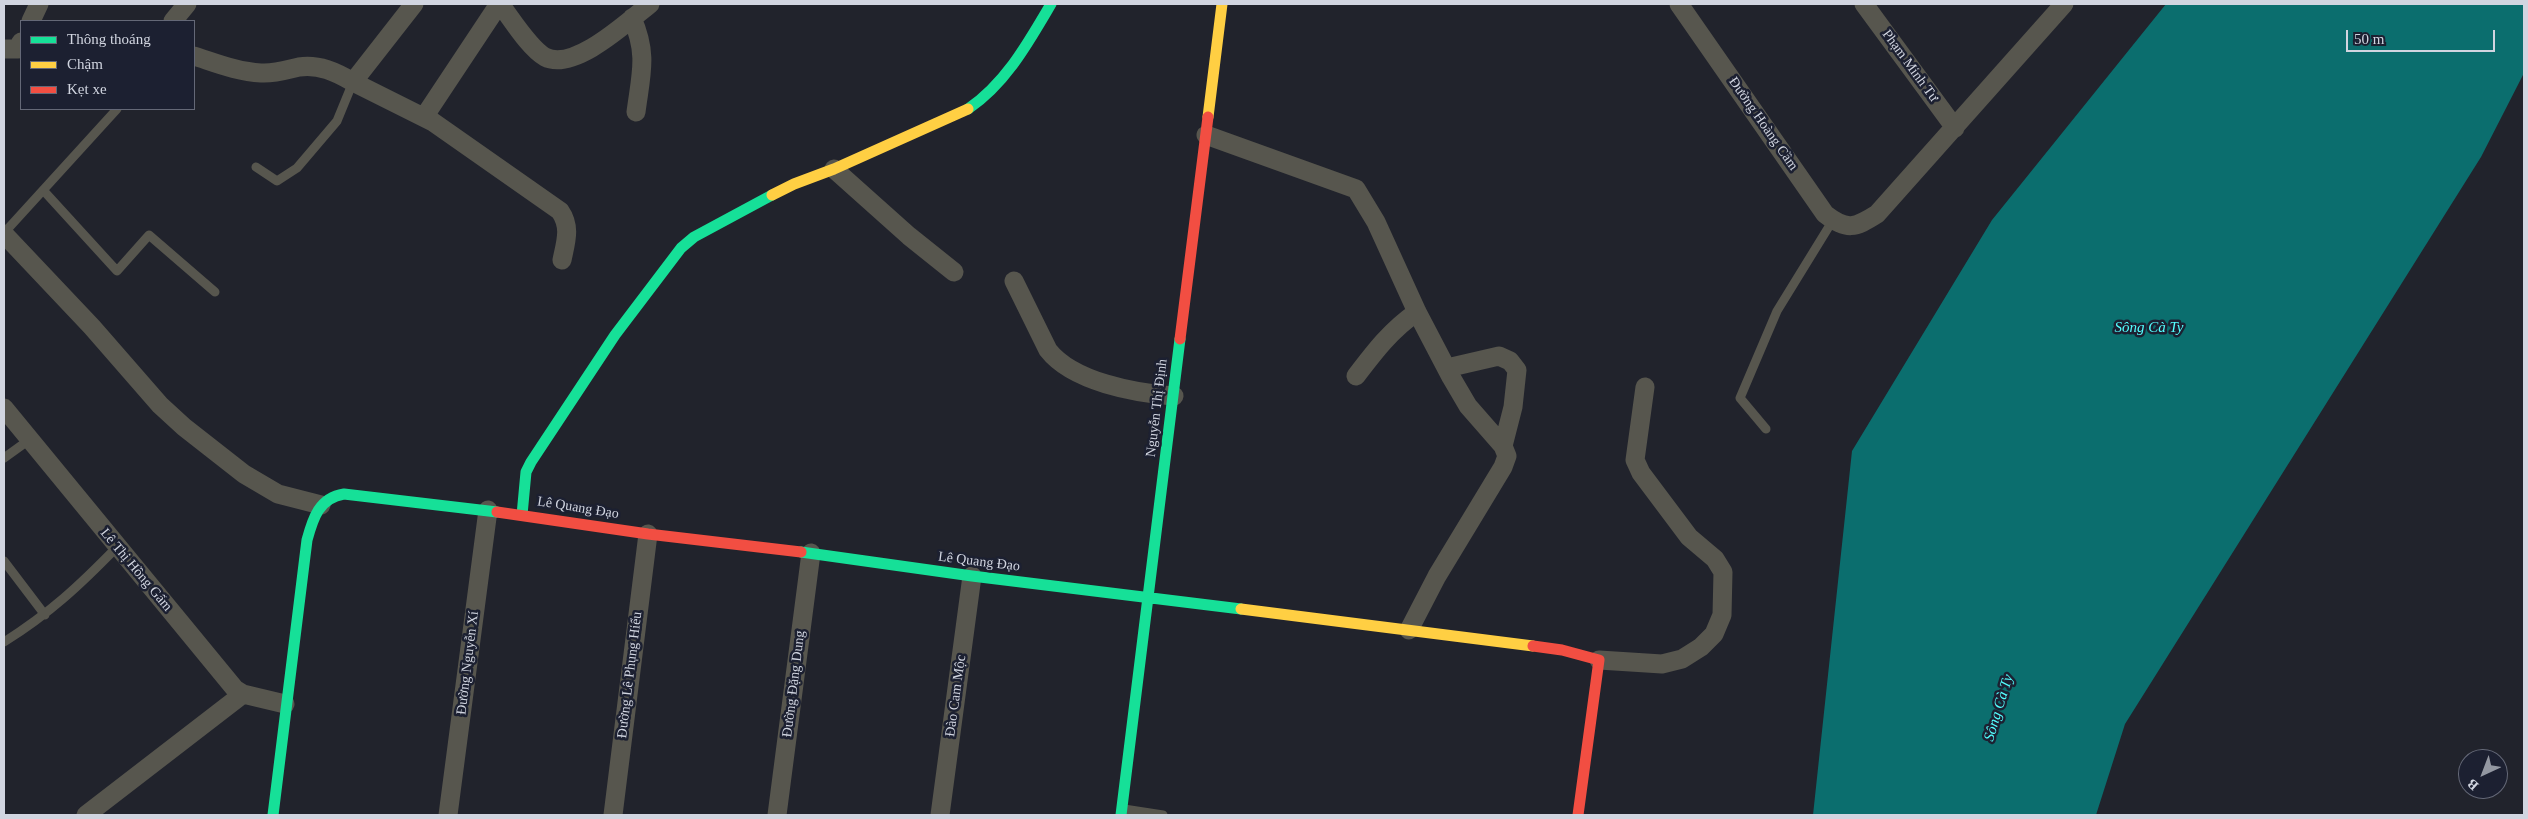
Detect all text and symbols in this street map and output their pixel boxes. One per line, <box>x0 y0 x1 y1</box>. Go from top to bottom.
legend <box>20 20 195 110</box>
scale bar <box>2348 20 2497 52</box>
street label: Phạm Minh Tư <box>1878 27 1942 105</box>
text: Thông thoáng <box>67 31 151 47</box>
text: 50 m <box>2354 31 2384 47</box>
text: Chậm <box>67 56 103 72</box>
street label: Đường Hoàng Cầm <box>1725 74 1801 174</box>
text: Kẹt xe <box>67 81 107 97</box>
water label: Sông Cà Ty <box>2115 319 2183 337</box>
street label: Nguyễn Thị Định <box>1143 358 1171 458</box>
street label: Lê Quang Đạo <box>536 493 620 523</box>
street label: Lê Thị Hồng Gấm <box>96 525 176 615</box>
street label: Lê Quang Đạo <box>937 549 1021 575</box>
street label: Đường Nguyễn Xí <box>453 610 483 716</box>
street label: Đường Lê Phụng Hiểu <box>614 611 646 739</box>
street label: Đường Đặng Dung <box>779 630 809 738</box>
street label: Đào Cam Mộc <box>942 654 970 738</box>
water label: Sông Cà Ty <box>1980 672 2018 744</box>
north arrow <box>2458 749 2508 799</box>
text: B <box>2465 776 2482 793</box>

